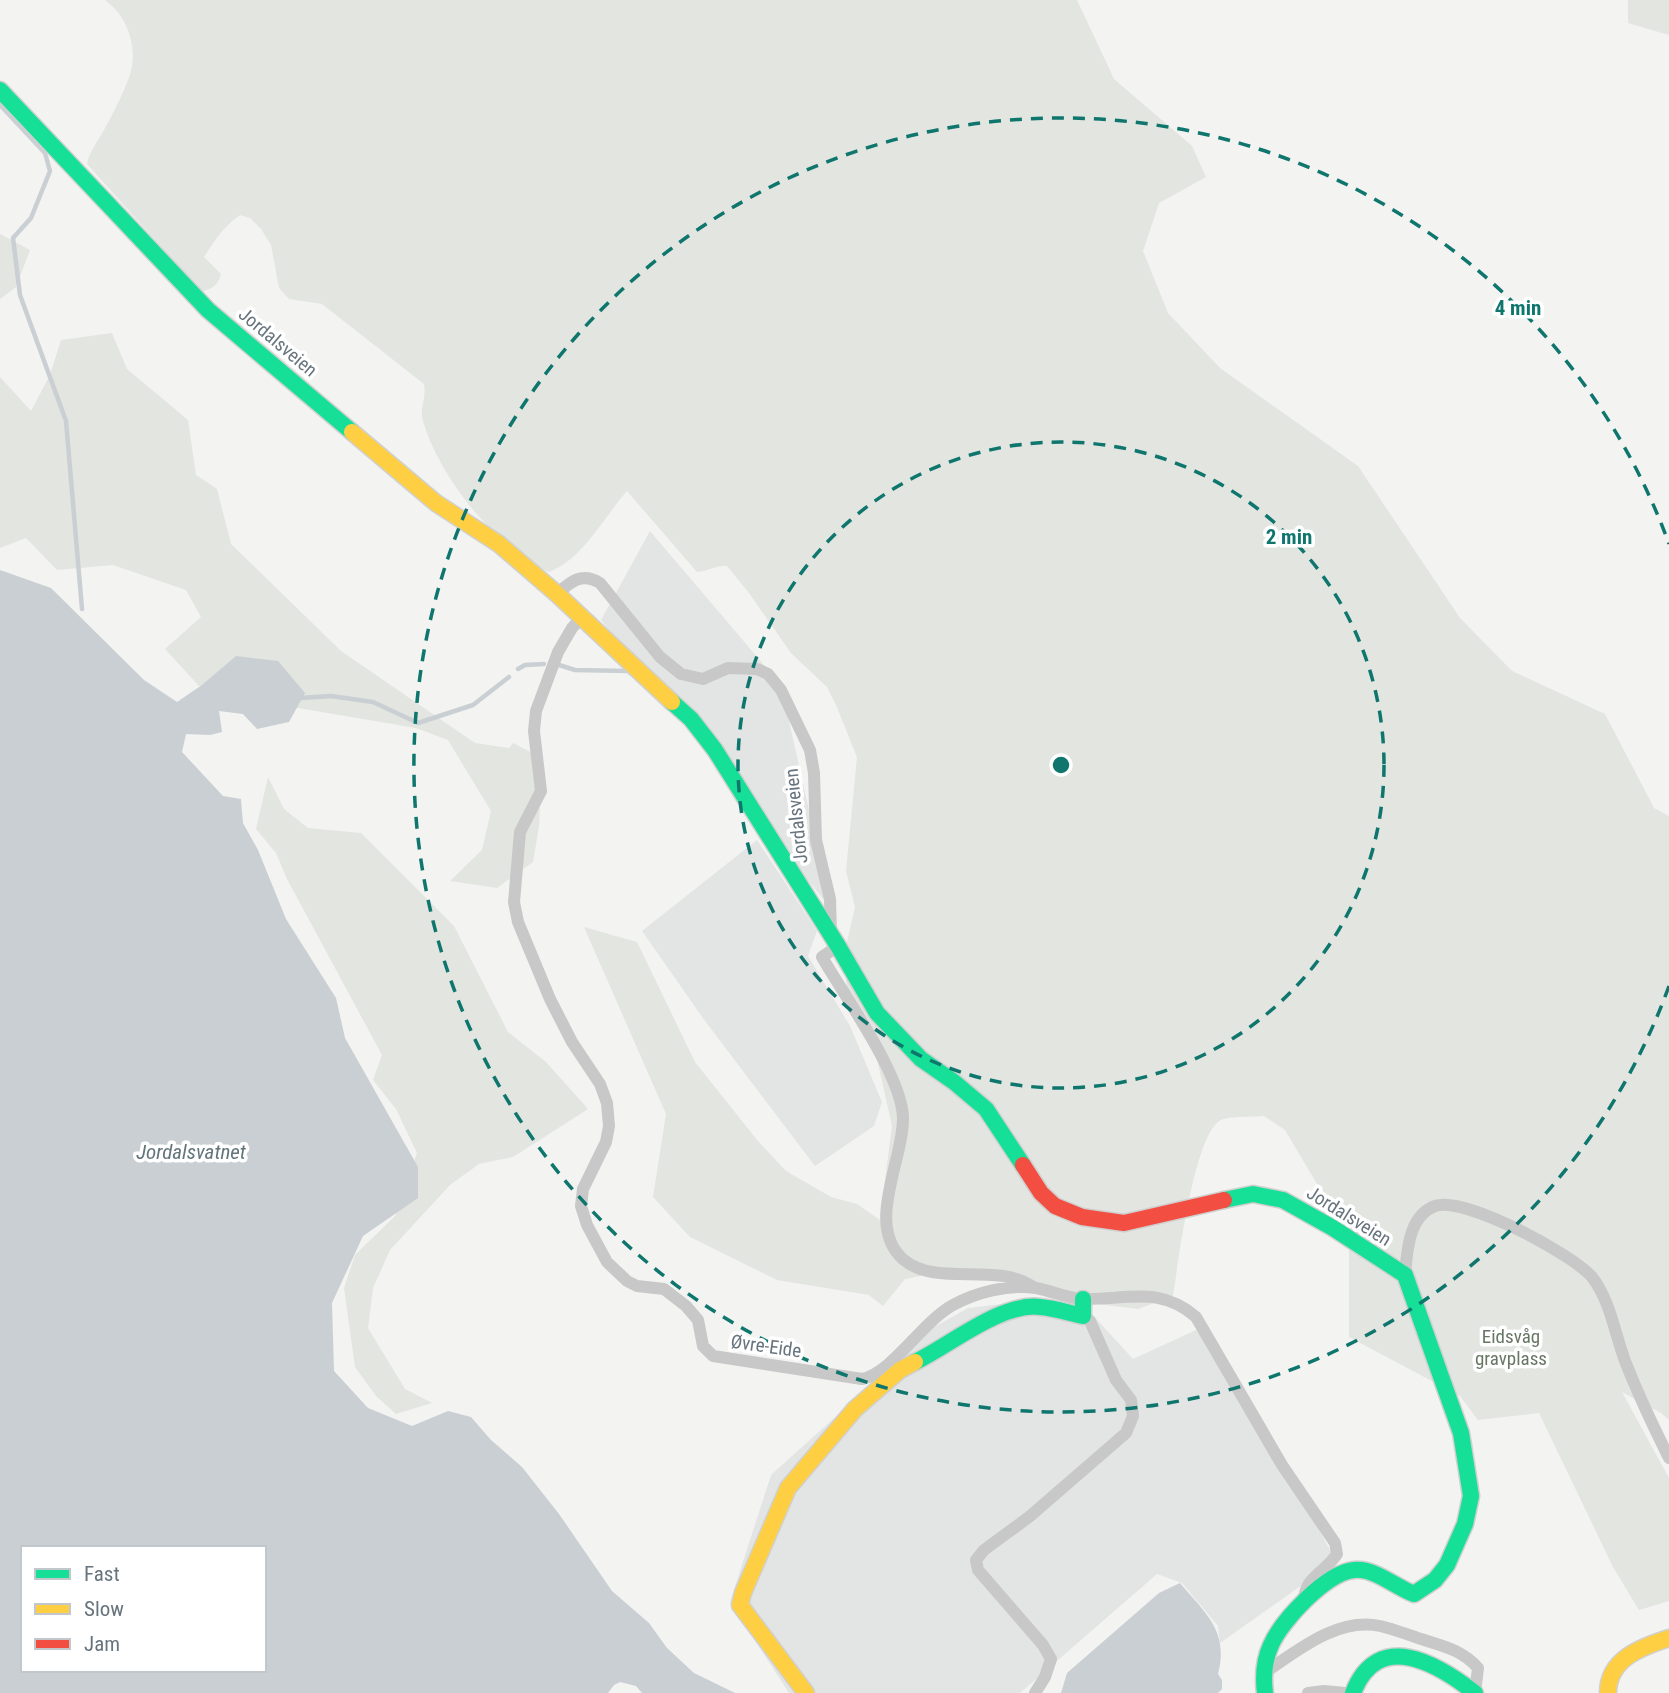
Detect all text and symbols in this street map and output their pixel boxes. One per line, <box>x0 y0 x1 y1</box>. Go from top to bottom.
text: 4 min <box>1495 296 1541 320</box>
street label: Jordalsveien <box>234 303 322 381</box>
text: 2 min <box>1266 525 1312 549</box>
centre of rings <box>1049 753 1073 777</box>
street label: Jordalsveien <box>780 767 812 865</box>
water label: Jordalsvatnet <box>136 1140 247 1164</box>
street label: Jordalsveien <box>1303 1181 1395 1251</box>
park label: Eidsvåg gravplass <box>1475 1325 1547 1370</box>
street label: Øvre-Eide <box>729 1330 803 1362</box>
legend <box>21 1546 266 1672</box>
text: Fast <box>84 1562 120 1586</box>
text: Slow <box>84 1597 124 1621</box>
text: Jam <box>84 1632 120 1656</box>

